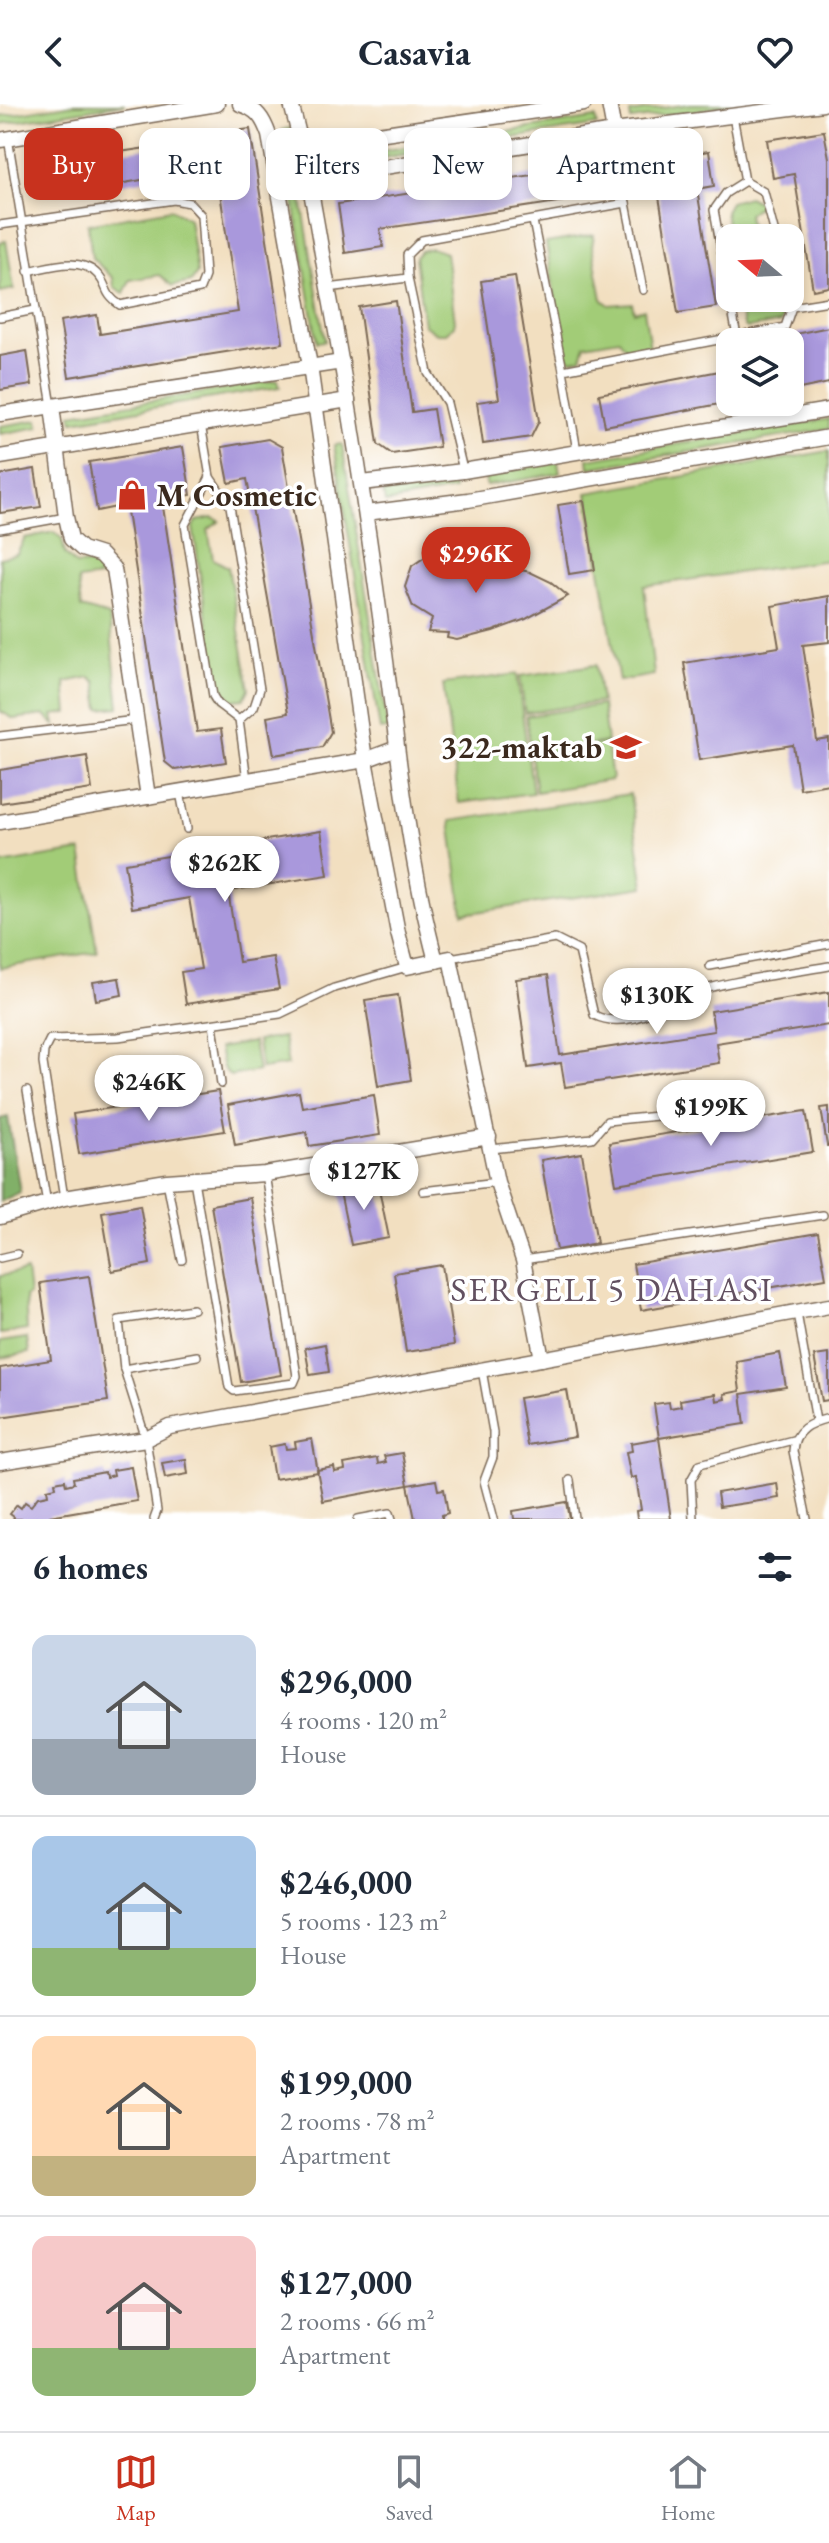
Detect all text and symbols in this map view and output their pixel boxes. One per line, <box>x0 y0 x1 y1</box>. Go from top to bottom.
text: Casavia <box>358 29 471 76</box>
icon: back <box>32 30 76 74</box>
icon: heart <box>753 30 797 74</box>
chip: Buy <box>24 128 123 200</box>
chip: Rent <box>139 128 250 200</box>
chip: Filters <box>266 128 388 200</box>
chip: New <box>404 128 512 200</box>
chip: Apartment <box>528 128 703 200</box>
north arrow <box>716 224 804 312</box>
map controls <box>716 224 804 416</box>
button: layers <box>716 328 804 416</box>
place label: M Cosmetic <box>156 474 317 516</box>
shop icon: M Cosmetic <box>115 478 149 512</box>
pin: $296K <box>420 527 532 595</box>
text: $296K <box>439 536 513 570</box>
place label: 322-maktab <box>440 726 602 768</box>
school or university icon: 322-maktab <box>609 730 643 764</box>
pin: $262K <box>169 836 281 904</box>
text: $262K <box>188 845 262 879</box>
pin: $130K <box>601 968 713 1036</box>
text: $130K <box>620 977 694 1011</box>
pin: $246K <box>93 1055 205 1123</box>
text: $246K <box>112 1064 186 1098</box>
pin: $199K <box>655 1080 767 1148</box>
text: $199K <box>674 1089 748 1123</box>
pin: $127K <box>308 1144 420 1212</box>
text: $127K <box>327 1153 401 1187</box>
district label: SERGELI 5 DAHASI <box>450 1267 774 1311</box>
text: 6 homes <box>32 1545 148 1589</box>
icon: filters <box>753 1545 797 1589</box>
text: $296,000 <box>280 1659 412 1703</box>
icon: home <box>96 1667 192 1763</box>
text: 4 rooms · 120 m² <box>280 1703 447 1737</box>
text: House <box>280 1737 346 1771</box>
text: $246,000 <box>280 1860 412 1904</box>
icon: home <box>96 1868 192 1964</box>
text: 5 rooms · 123 m² <box>280 1904 447 1938</box>
text: House <box>280 1938 346 1972</box>
text: $199,000 <box>280 2060 412 2104</box>
icon: home <box>96 2068 192 2164</box>
text: 2 rooms · 78 m² <box>280 2104 435 2138</box>
text: Apartment <box>280 2138 390 2172</box>
text: $127,000 <box>280 2260 412 2304</box>
icon: home <box>96 2268 192 2364</box>
text: 2 rooms · 66 m² <box>280 2304 435 2338</box>
text: Apartment <box>280 2338 390 2372</box>
tab: Map <box>114 2450 158 2527</box>
tab: Saved <box>386 2450 433 2527</box>
tab: Home <box>661 2450 715 2527</box>

